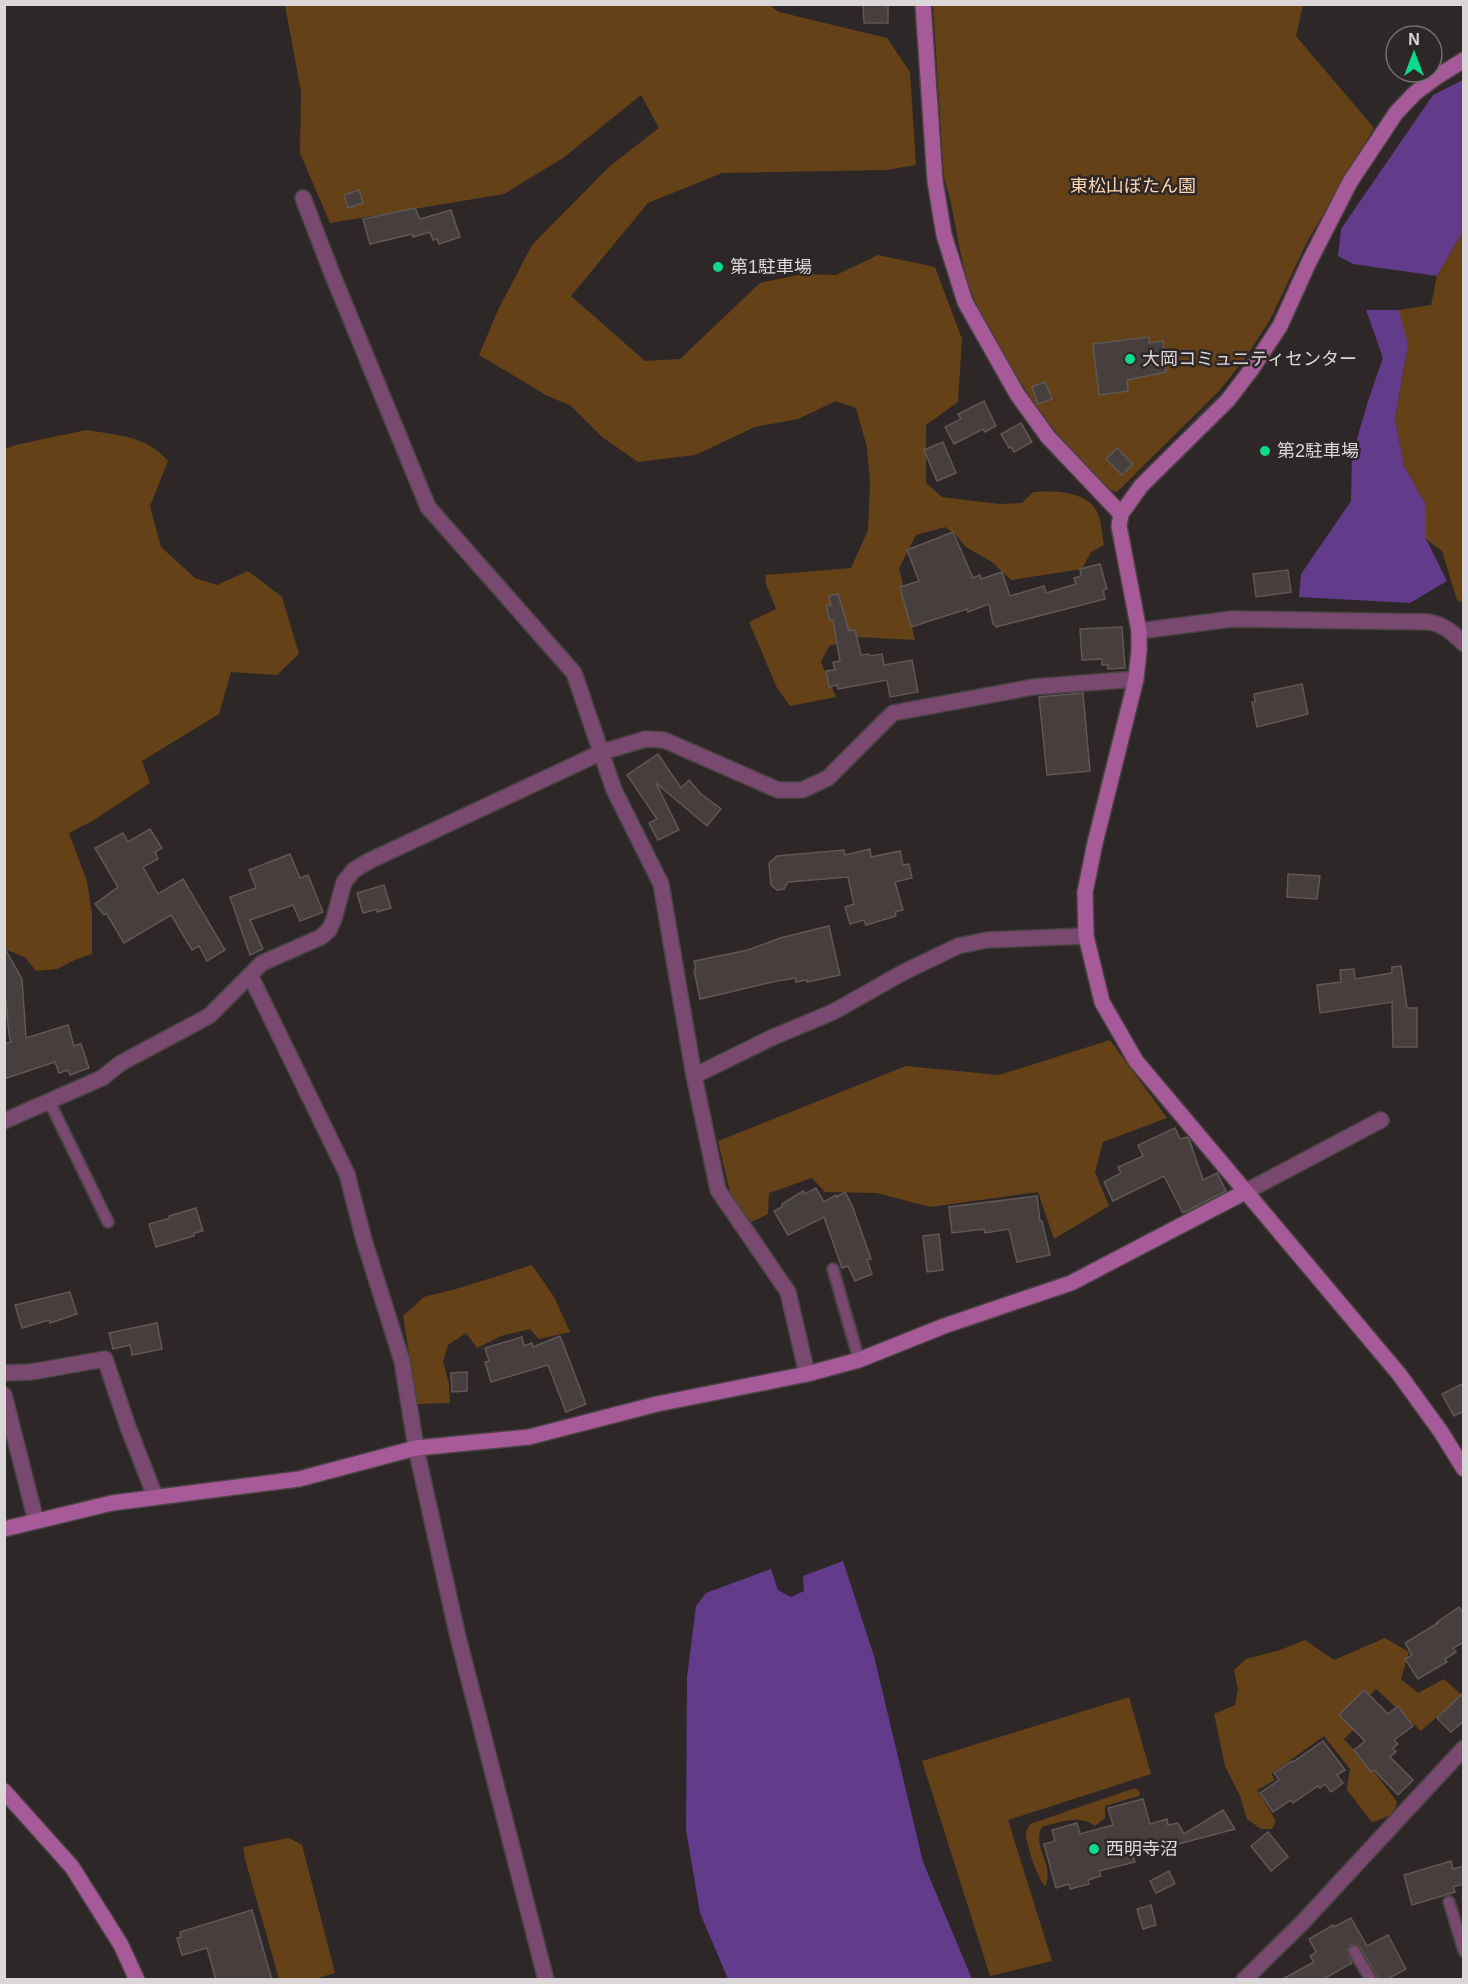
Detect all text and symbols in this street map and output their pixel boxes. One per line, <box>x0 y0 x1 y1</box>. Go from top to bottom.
north arrow <box>1384 24 1444 84</box>
text: N <box>1408 31 1420 48</box>
park label: 東松山ぼたん園 <box>1070 176 1196 196</box>
place label: 第1駐車場 <box>730 257 812 277</box>
marker: 第1駐車場 <box>711 260 725 274</box>
place label: 大岡コミュニティセンター <box>1142 349 1357 369</box>
marker: 大岡コミュニティセンター <box>1123 352 1137 366</box>
place label: 第2駐車場 <box>1277 441 1359 461</box>
marker: 第2駐車場 <box>1258 444 1272 458</box>
place label: 西明寺沼 <box>1106 1839 1178 1859</box>
marker: 西明寺沼 <box>1087 1842 1101 1856</box>

